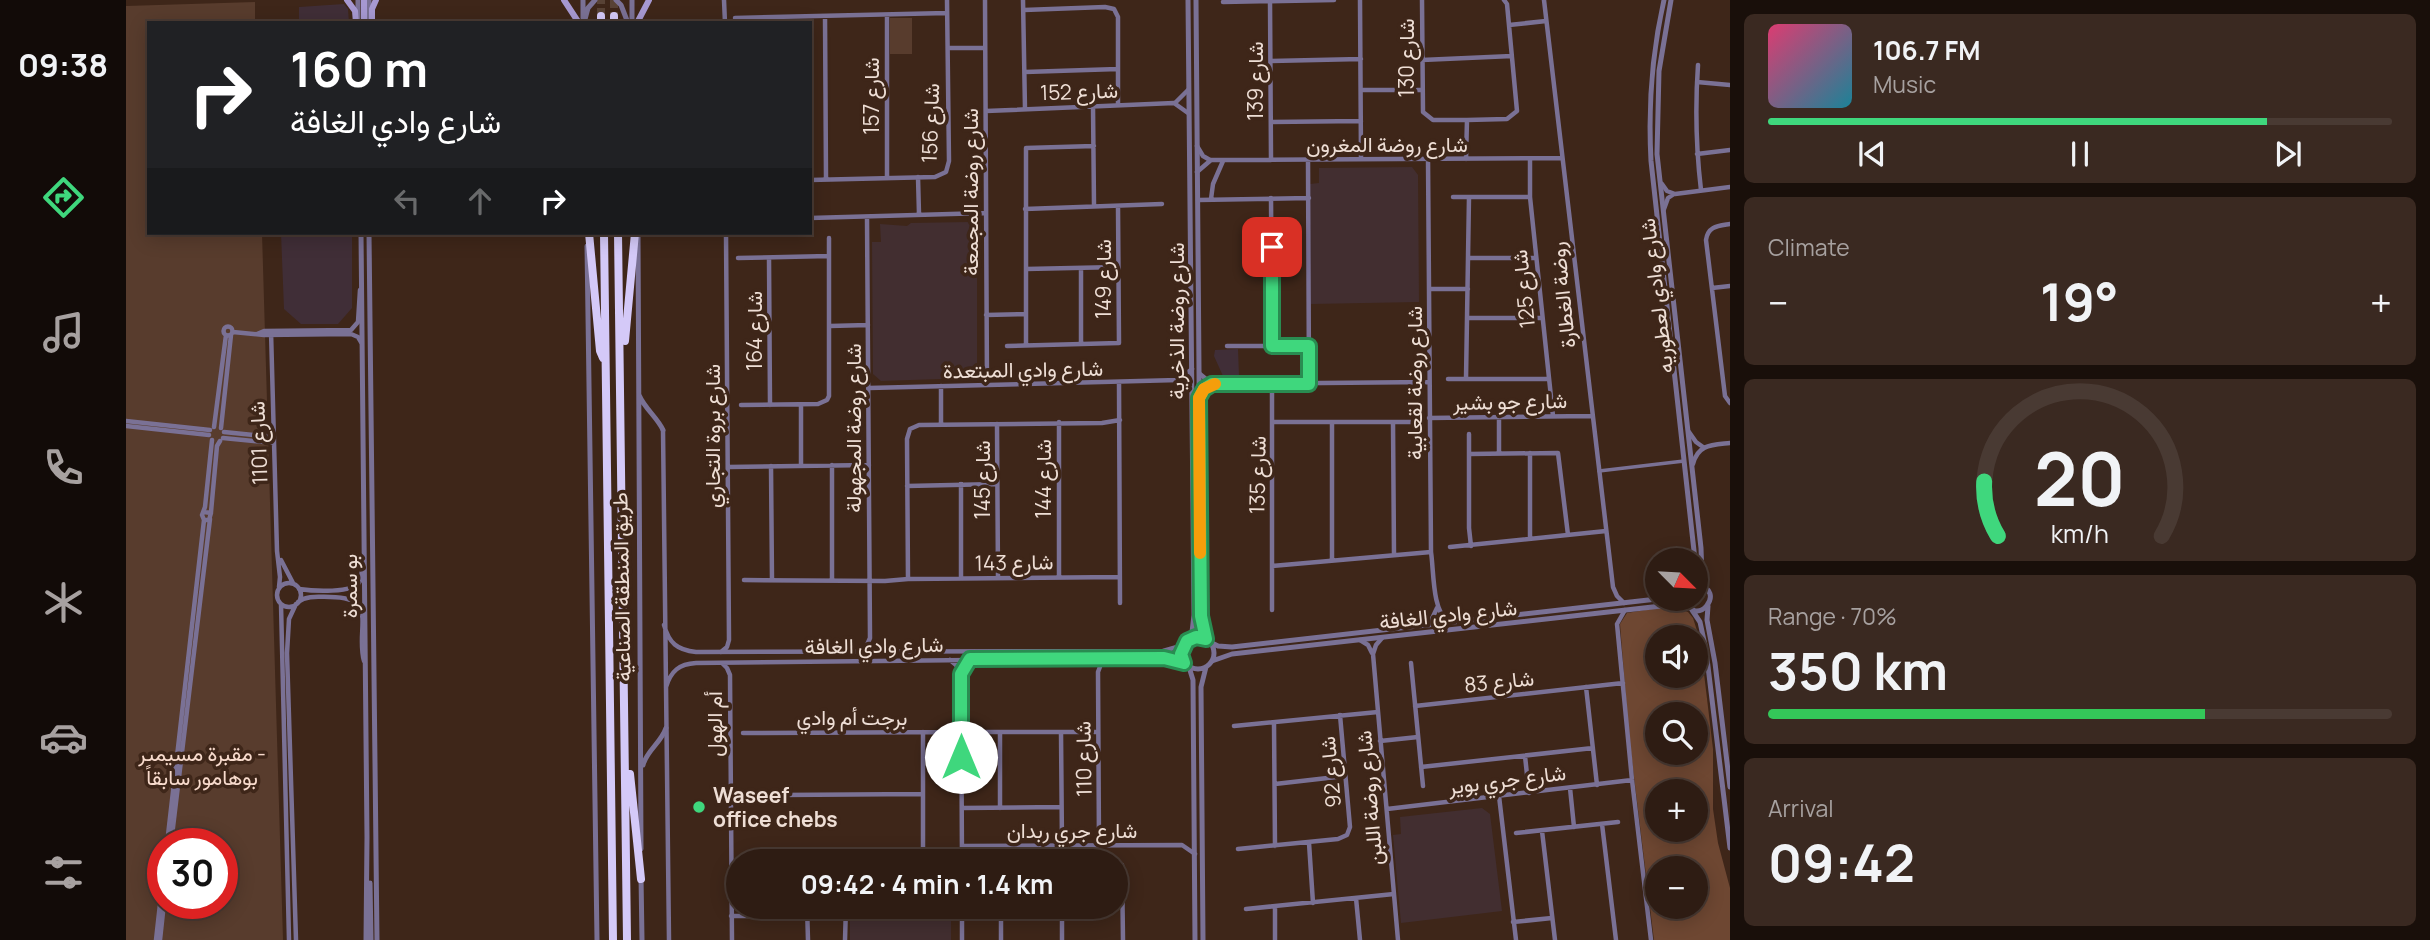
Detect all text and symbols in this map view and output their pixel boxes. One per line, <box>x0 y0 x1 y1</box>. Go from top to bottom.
street label: شارع 130 <box>1392 18 1421 98</box>
text: 106.7 FM <box>1873 32 1980 68</box>
text: 160 m <box>290 35 428 102</box>
street label: شارع 139 <box>1241 41 1270 121</box>
text: 09:38 <box>18 43 108 87</box>
icon: right <box>175 49 266 140</box>
street label: شارع 157 <box>857 57 886 135</box>
text: Music <box>1873 68 1936 100</box>
street label: شارع 152 <box>1039 76 1119 107</box>
street label: شارع 156 <box>915 83 946 163</box>
text: شارع وادي الغافة <box>290 99 501 143</box>
street label: شارع روضة المجمعة <box>956 108 985 276</box>
street label: شارع روضة المغرون <box>1306 130 1468 159</box>
icon: previous <box>1853 135 1891 173</box>
icon: pause <box>2061 135 2099 173</box>
icon: next <box>2269 135 2307 173</box>
icon: directions <box>39 173 88 222</box>
icon: left <box>388 182 426 220</box>
icon: ahead <box>461 182 499 220</box>
icon: right <box>534 182 572 220</box>
street label: شارع وادي لعطوريه <box>1633 216 1683 375</box>
pin <box>1242 217 1302 277</box>
icon: arrive <box>1253 228 1291 266</box>
text: Climate <box>1768 231 1850 263</box>
street label: شارع 149 <box>1089 239 1118 319</box>
street label: روضة الغطارة <box>1542 240 1582 350</box>
street label: شارع روضة الذخرية <box>1162 243 1191 400</box>
street label: شارع 125 <box>1505 248 1542 330</box>
text: 19° <box>2040 266 2119 337</box>
text: − <box>1768 276 1789 328</box>
text: + <box>2370 276 2392 328</box>
street label: شارع 164 <box>740 291 769 371</box>
street label: شارع روضة لقعابية <box>1400 306 1429 460</box>
icon: music <box>39 308 88 357</box>
street label: شارع روضة المجهولة <box>839 343 868 513</box>
street label: شارع وادي المبتعدة <box>943 354 1104 388</box>
street label: شارع بروة التجاري <box>698 364 730 508</box>
street label: شارع جو بشير <box>1452 386 1567 417</box>
street label: شارع 1101 <box>243 401 274 485</box>
text: 20 <box>2034 428 2126 528</box>
street label: شارع 135 <box>1242 436 1273 514</box>
street label: شارع 144 <box>1029 439 1058 519</box>
street label: شارع 145 <box>968 440 997 520</box>
icon: phone <box>39 443 88 492</box>
street label: طريق المنطقة الصناعية <box>605 492 637 682</box>
text: km/h <box>2051 516 2109 551</box>
street label: شارع 143 <box>974 547 1054 578</box>
north arrow <box>1645 548 1708 611</box>
map controls <box>1645 548 1708 919</box>
street label: بو سمرة <box>335 554 363 618</box>
icon: climate <box>39 578 88 627</box>
street label: شارع وادي الغافة <box>1378 593 1519 639</box>
text: Range · 70% <box>1768 600 1897 632</box>
button: sound <box>1645 625 1708 688</box>
street label: شارع وادي الغافة <box>804 630 944 664</box>
text: 350 km <box>1768 635 1948 706</box>
street label: شارع 83 <box>1463 663 1536 700</box>
street label: أم الهول <box>700 691 729 757</box>
button: search <box>1645 702 1708 765</box>
street label: برجت أم وادي <box>796 703 908 735</box>
icon: car <box>39 713 88 762</box>
position arrow <box>924 720 998 794</box>
street label: شارع 110 <box>1068 721 1099 797</box>
street label: شارع روضة اللبن <box>1349 729 1390 867</box>
street label: شارع 92 <box>1313 735 1348 809</box>
park label: مقبرة مسيمير - بوهامور سابقاً <box>137 739 266 791</box>
street label: شارع جري بوير <box>1445 758 1568 804</box>
button: + <box>1645 779 1708 842</box>
place label: Waseef office chebs <box>713 781 838 833</box>
text: Arrival <box>1768 792 1834 824</box>
marker: Waseef office chebs <box>691 799 707 815</box>
street label: شارع جري ربدان <box>1007 816 1137 848</box>
text: 09:42 <box>1768 827 1915 898</box>
speed limit sign: 30 <box>147 828 238 919</box>
icon: filters <box>39 848 88 897</box>
button: − <box>1645 856 1708 919</box>
text: 09:42 · 4 min · 1.4 km <box>801 866 1053 902</box>

